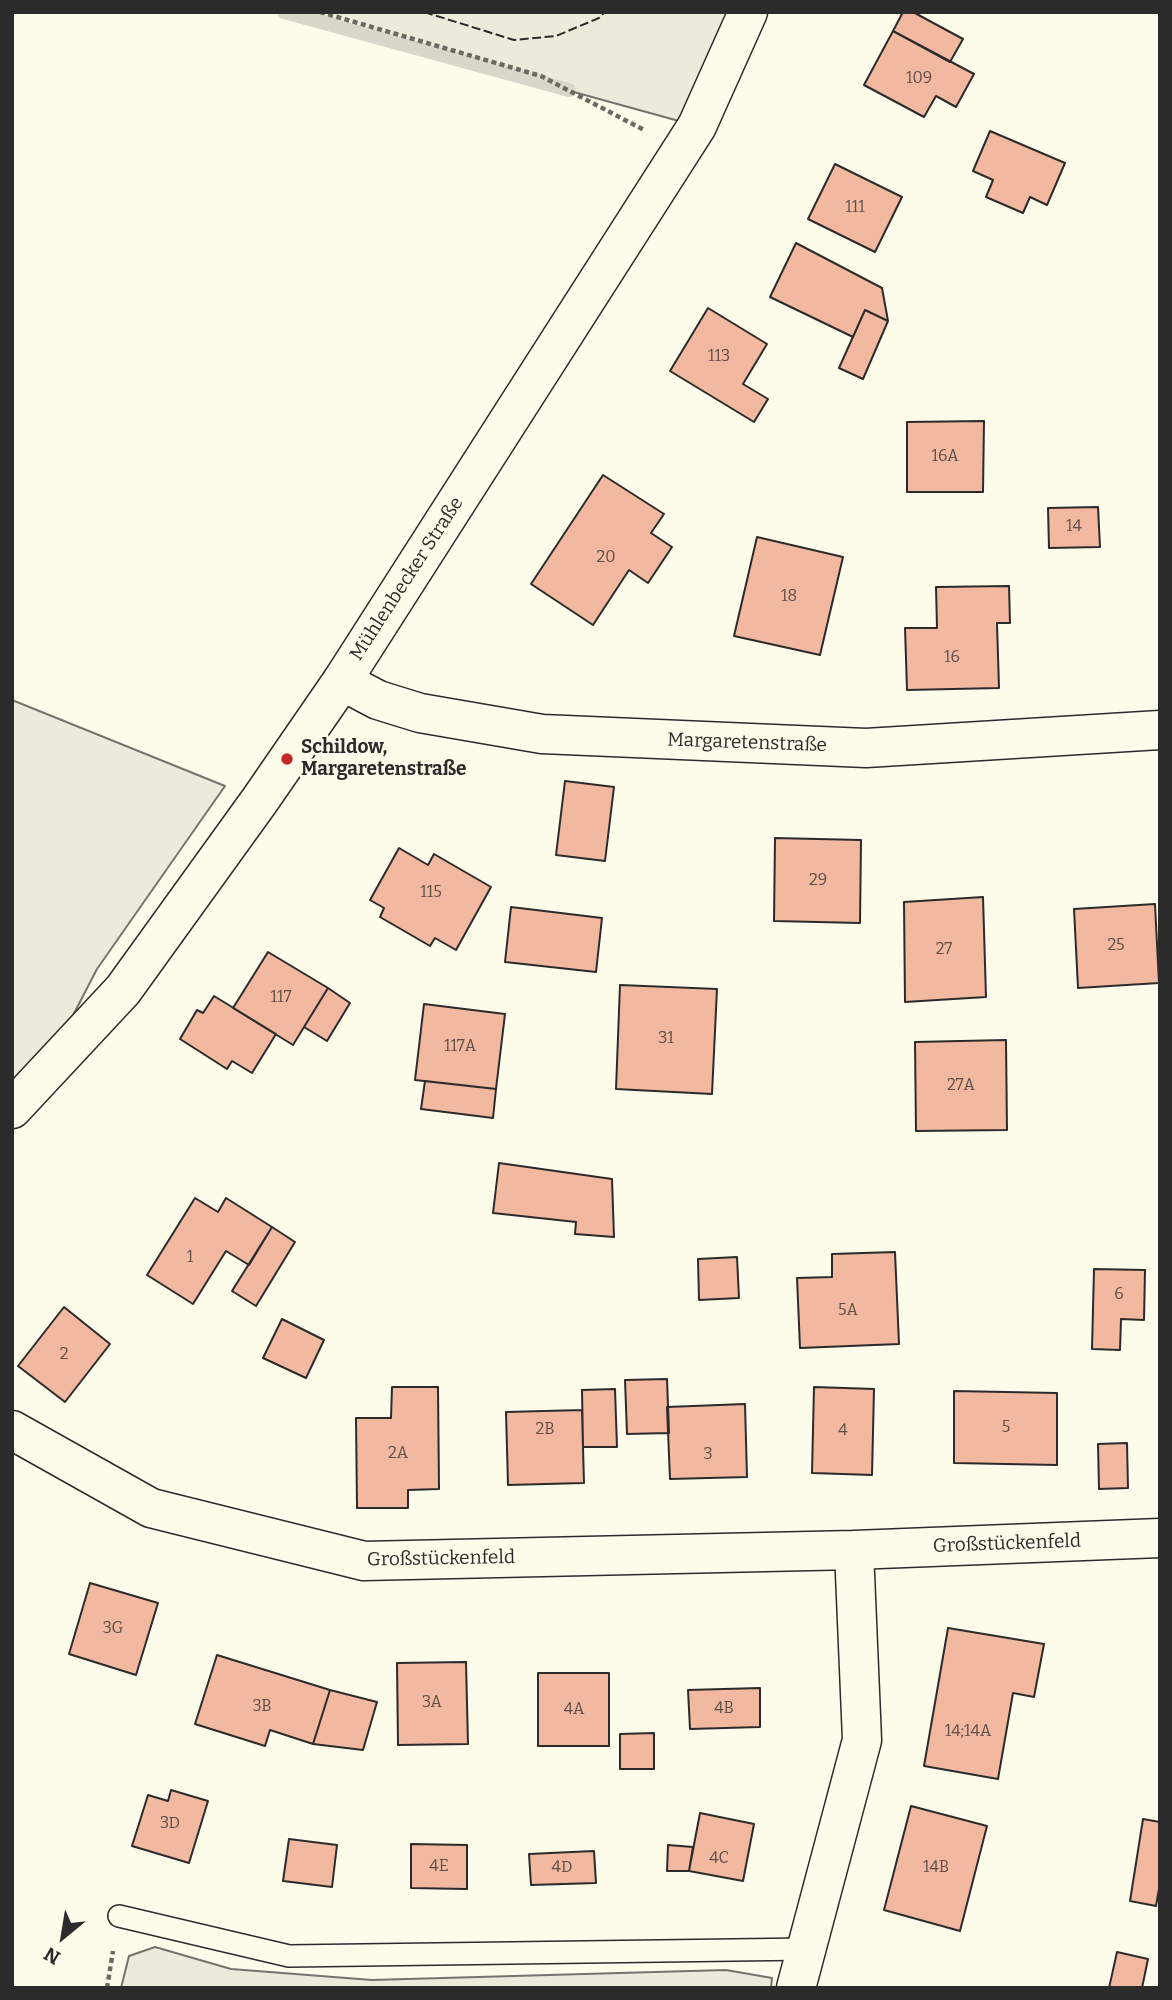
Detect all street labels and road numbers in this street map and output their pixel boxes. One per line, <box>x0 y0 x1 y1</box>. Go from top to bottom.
street label: Mühlenbecker Straße <box>346 493 468 665</box>
street label: Margaretenstraße <box>667 729 827 757</box>
street label: Großstückenfeld <box>933 1530 1081 1558</box>
street label: Großstückenfeld <box>367 1546 515 1572</box>

